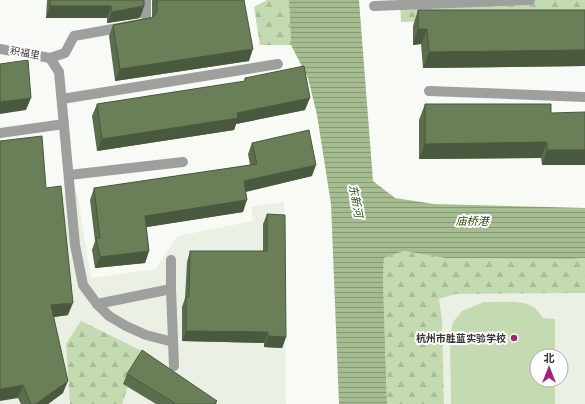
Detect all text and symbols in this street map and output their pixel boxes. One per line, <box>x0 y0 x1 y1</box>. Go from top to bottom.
street label: 积福里 <box>9 45 41 61</box>
water label: 东新河 <box>347 184 365 220</box>
water label: 庙桥港 <box>455 215 491 227</box>
place label: 杭州市胜蓝实验学校 <box>416 332 506 344</box>
marker: 杭州市胜蓝实验学校 <box>509 333 519 343</box>
north arrow <box>529 348 569 388</box>
text: 北 <box>544 352 555 364</box>

